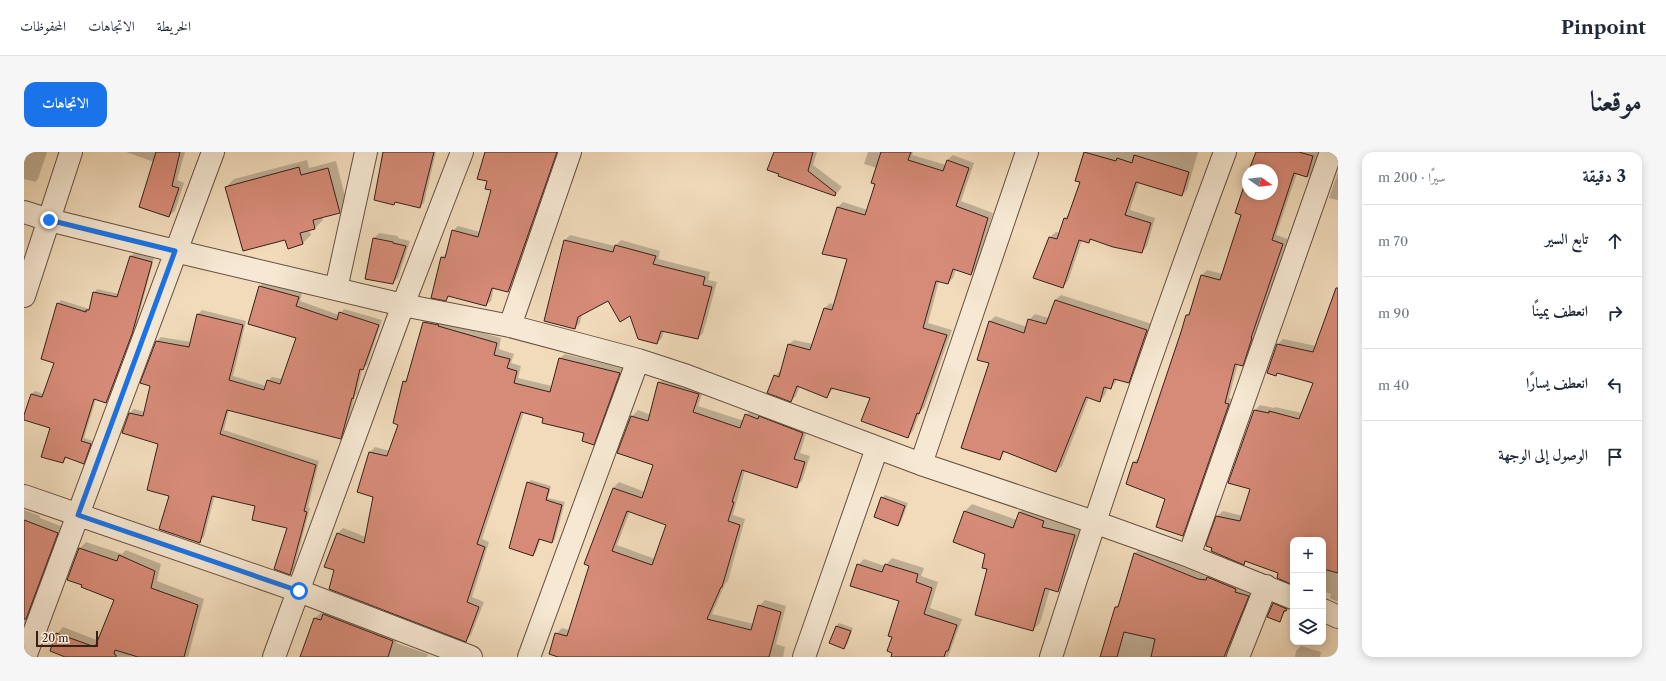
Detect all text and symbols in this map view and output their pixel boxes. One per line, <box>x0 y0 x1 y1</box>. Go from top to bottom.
text: Pinpoint <box>1561 16 1646 39</box>
text: المحفوظات <box>20 17 66 35</box>
text: الاتجاهات <box>88 17 135 35</box>
text: الخريطة <box>157 17 191 35</box>
button: الاتجاهات <box>24 82 107 127</box>
text: موقعنا <box>1590 84 1642 118</box>
north arrow <box>1242 164 1278 200</box>
text: 3 دقيقة <box>1582 166 1626 186</box>
text: سيرًا · 200 m <box>1378 169 1445 185</box>
route end <box>40 211 58 229</box>
text: تابع السير <box>1545 229 1588 248</box>
icon: ahead <box>1604 230 1626 252</box>
text: 70 m <box>1378 233 1408 249</box>
text: انعطف يمينًا <box>1532 301 1588 320</box>
icon: right <box>1604 302 1626 324</box>
text: 90 m <box>1378 305 1409 321</box>
text: انعطف يسارًا <box>1526 373 1588 392</box>
icon: left <box>1604 374 1626 396</box>
text: 40 m <box>1378 377 1409 393</box>
text: الوصول إلى الوجهة <box>1498 445 1588 464</box>
icon: arrive <box>1604 446 1626 468</box>
map controls <box>1290 537 1326 645</box>
button: + <box>1290 537 1326 573</box>
button: − <box>1290 573 1326 609</box>
route start <box>290 582 308 600</box>
button: layers <box>1290 609 1326 645</box>
scale bar <box>36 629 98 648</box>
text: 20 m <box>42 631 68 645</box>

